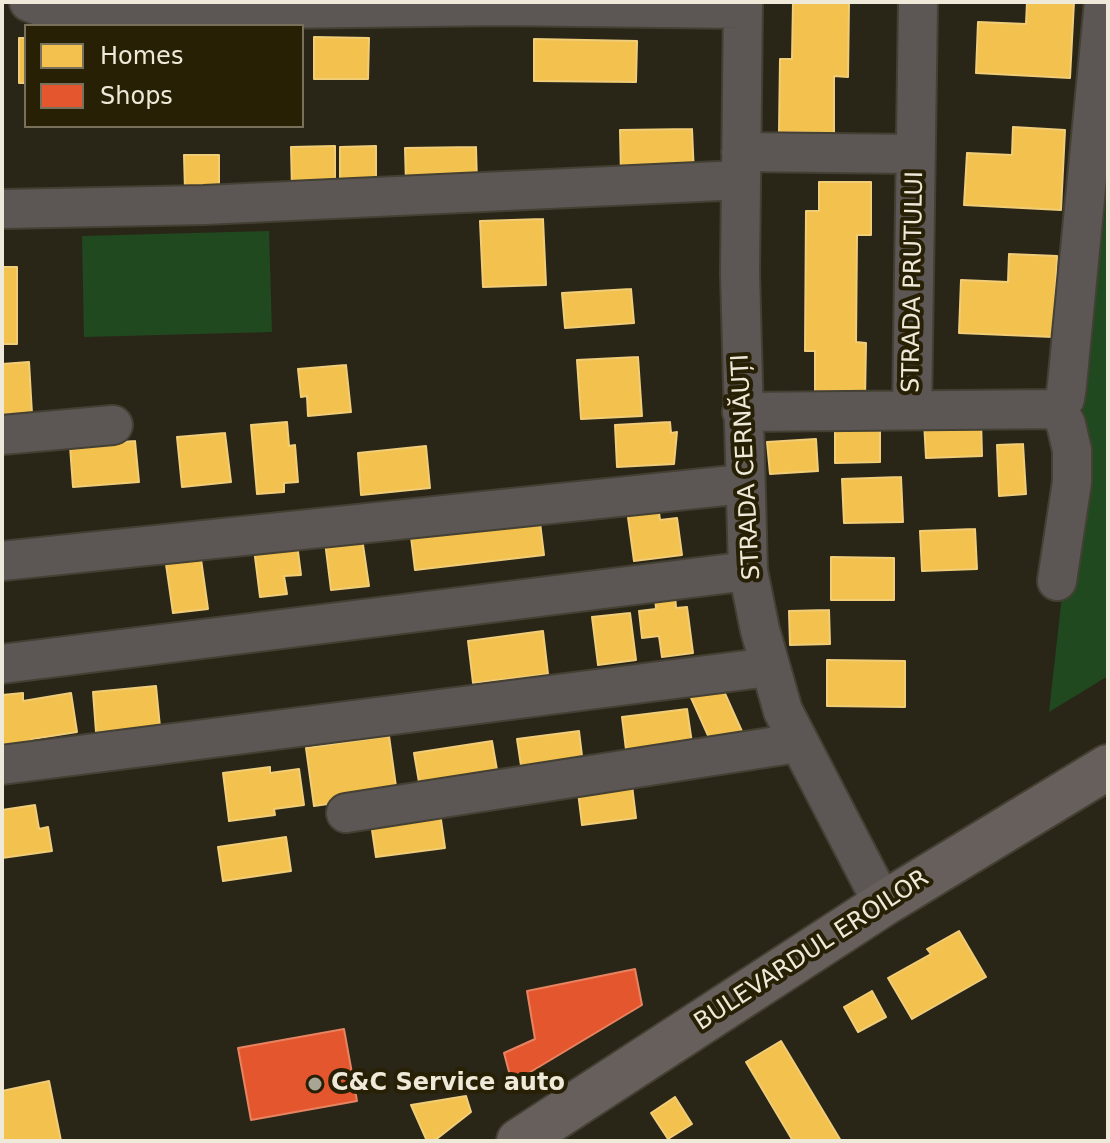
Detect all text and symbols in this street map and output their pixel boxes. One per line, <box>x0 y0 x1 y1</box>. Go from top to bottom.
legend <box>24 24 304 128</box>
text: Homes <box>100 42 183 70</box>
text: Shops <box>100 82 173 110</box>
street label: STRADA PRUTULUI <box>898 171 930 393</box>
street label: STRADA CERNĂUȚI <box>727 353 767 581</box>
street label: BULEVARDUL EROILOR <box>689 864 935 1038</box>
place label: C&C Service auto <box>331 1070 565 1098</box>
marker: C&C Service auto <box>306 1075 324 1093</box>

